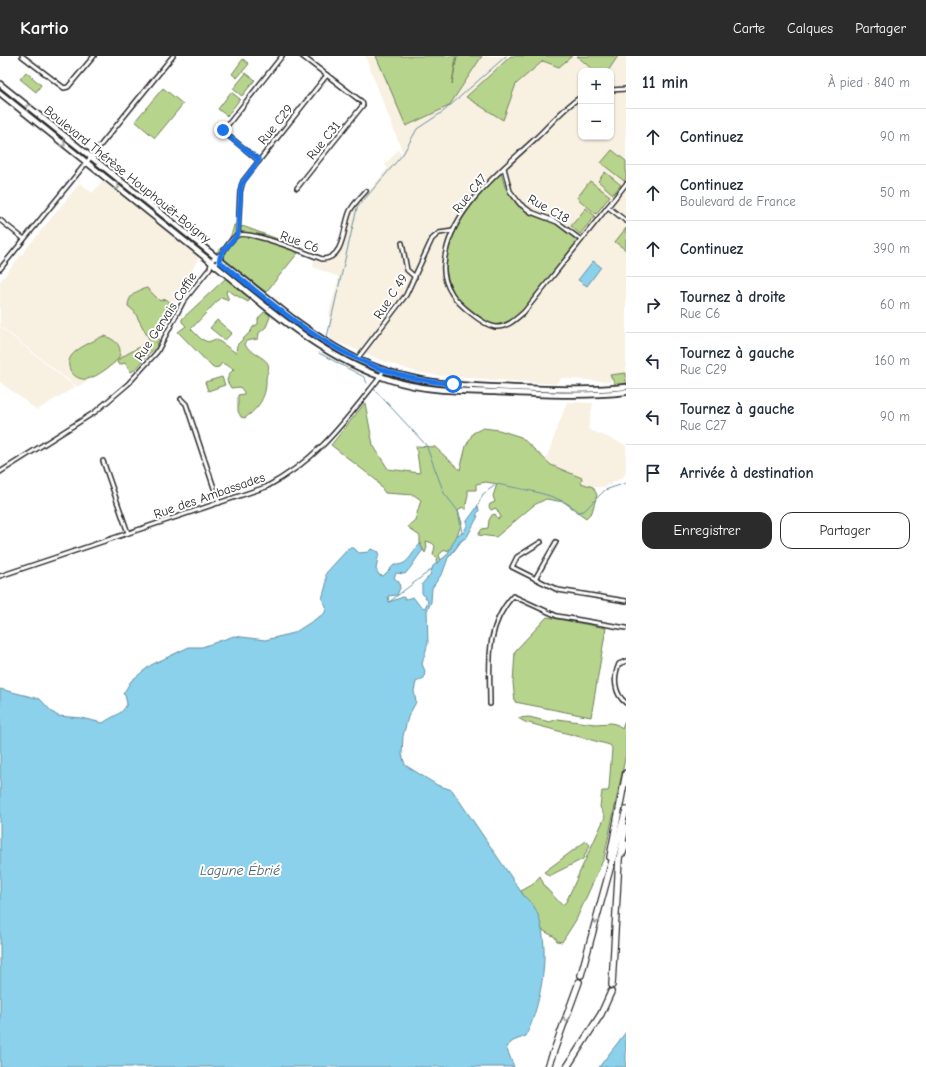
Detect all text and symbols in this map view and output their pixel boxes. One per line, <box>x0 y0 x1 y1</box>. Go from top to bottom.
text: Kartio <box>20 17 69 39</box>
text: Carte <box>733 20 765 37</box>
text: Calques <box>787 20 833 37</box>
text: Partager <box>855 20 906 37</box>
map controls <box>578 68 614 140</box>
button: + <box>578 68 614 104</box>
text: 11 min <box>642 73 688 92</box>
text: À pied · 840 m <box>828 75 910 90</box>
street label: Rue C29 <box>255 101 296 147</box>
street label: Boulevard Thérèse Houphouët-Boigny <box>41 102 214 246</box>
button: − <box>578 104 614 140</box>
one-way arrow <box>25 105 32 112</box>
street label: Rue C31 <box>303 118 343 163</box>
route end <box>214 121 232 139</box>
icon: ahead <box>642 126 664 148</box>
text: Continuez <box>680 128 743 146</box>
text: 90 m <box>880 129 910 144</box>
one-way arrow <box>58 139 65 146</box>
street label: Rue C47 <box>449 171 490 216</box>
text: Continuez <box>680 176 743 194</box>
icon: ahead <box>642 182 664 204</box>
one-way arrow <box>113 183 120 190</box>
text: 50 m <box>880 185 910 200</box>
street label: Rue C18 <box>525 191 572 226</box>
text: Boulevard de France <box>680 194 796 209</box>
street label: Rue C6 <box>278 228 321 255</box>
icon: ahead <box>642 238 664 260</box>
text: Continuez <box>680 240 743 258</box>
text: 390 m <box>874 241 910 256</box>
street label: Rue Gervais Coffie <box>131 269 200 363</box>
street label: Rue C 49 <box>370 271 411 322</box>
text: Tournez à droite <box>680 288 785 306</box>
icon: right <box>642 294 664 316</box>
text: 60 m <box>880 297 910 312</box>
text: Rue C6 <box>680 306 720 321</box>
text: Tournez à gauche <box>680 344 794 362</box>
icon: left <box>642 350 664 372</box>
text: 160 m <box>875 353 910 368</box>
text: Rue C29 <box>680 362 727 377</box>
route start <box>444 375 462 393</box>
text: Tournez à gauche <box>680 400 794 418</box>
icon: left <box>642 406 664 428</box>
text: 90 m <box>880 409 910 424</box>
text: Rue C27 <box>680 418 726 433</box>
icon: arrive <box>642 462 664 484</box>
text: Arrivée à destination <box>680 464 814 482</box>
street label: Rue des Ambassades <box>152 469 267 522</box>
button: Enregistrer <box>642 512 772 549</box>
button: Partager <box>780 512 910 549</box>
water label: Lagune Ébrié <box>200 862 280 879</box>
one-way arrow <box>592 917 601 924</box>
one-way arrow <box>562 1016 571 1023</box>

